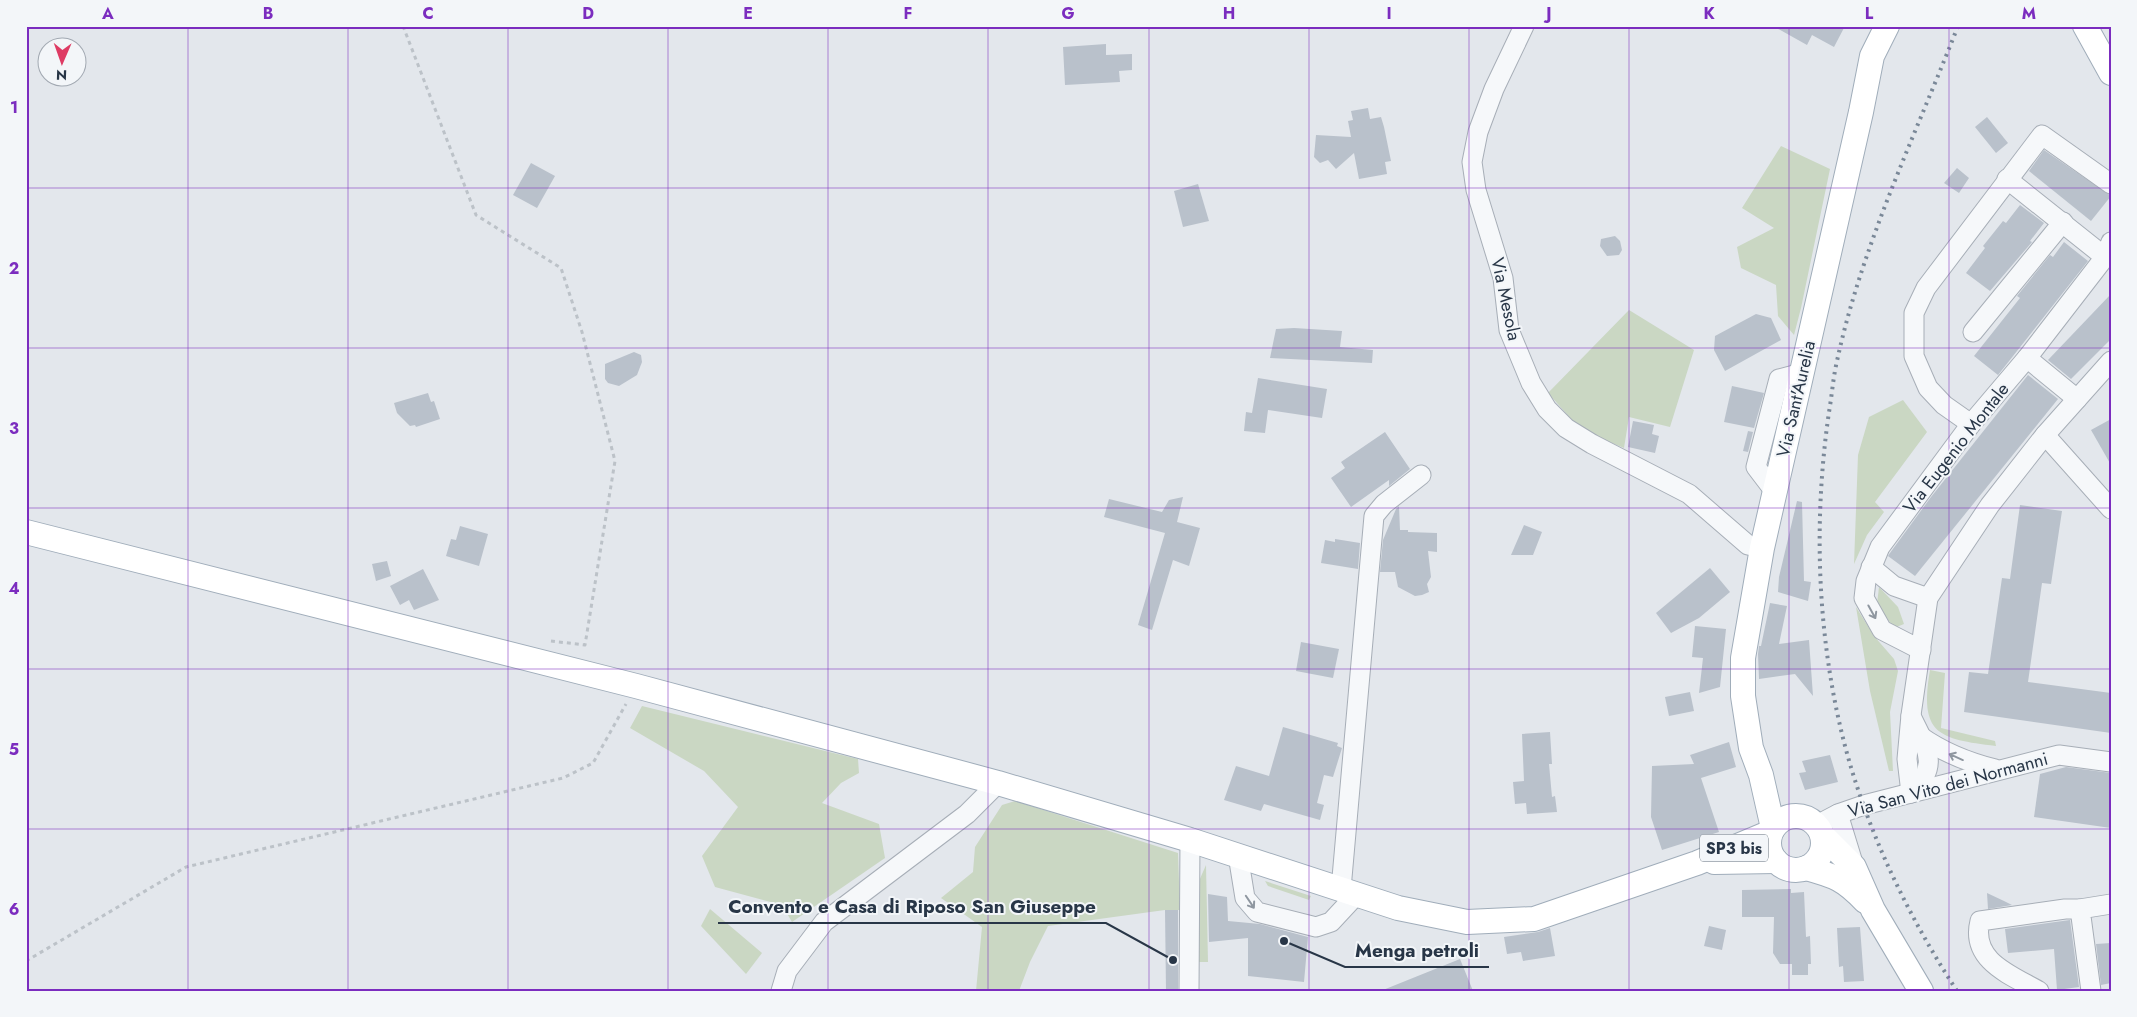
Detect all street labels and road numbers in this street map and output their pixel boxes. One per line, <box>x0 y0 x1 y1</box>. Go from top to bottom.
street label: Via Mesola <box>1485 255 1527 343</box>
street label: Via Sant'Aurelia <box>1770 338 1822 460</box>
street label: Via Eugenio Montale <box>1897 377 2015 519</box>
street label: Via San Vito dei Normanni <box>1845 746 2051 824</box>
road number: SP3 bis <box>1700 834 1768 861</box>

